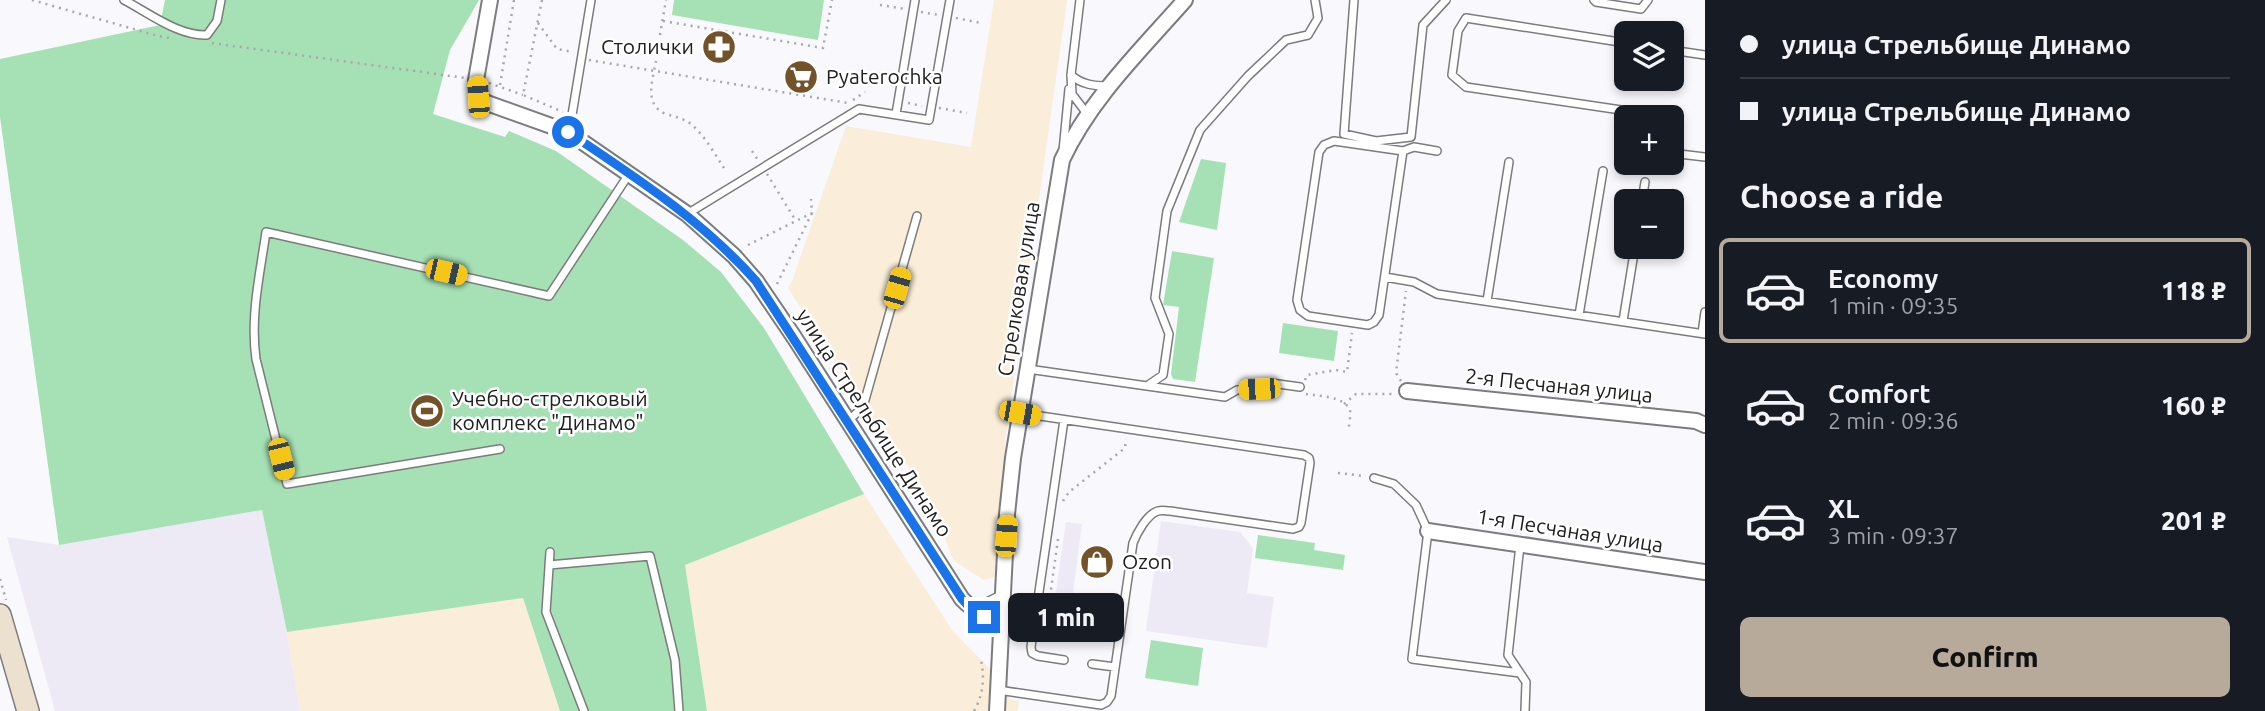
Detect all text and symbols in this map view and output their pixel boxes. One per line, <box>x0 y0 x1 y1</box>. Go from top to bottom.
map controls <box>1614 21 1684 259</box>
button: layers <box>1614 21 1684 91</box>
pharmacy icon: Столички <box>700 28 738 66</box>
text: улица Стрельбище Динамо <box>1782 30 2131 59</box>
place label: Столички <box>601 34 694 58</box>
supermarket icon: Pyaterochka <box>782 58 820 96</box>
place label: Pyaterochka <box>826 64 943 88</box>
car <box>467 75 490 119</box>
text: улица Стрельбище Динамо <box>1782 97 2131 126</box>
button: + <box>1614 105 1684 175</box>
route start <box>552 116 584 148</box>
text: Choose a ride <box>1740 178 1943 214</box>
button: − <box>1614 189 1684 259</box>
street label: Стрелковая улица <box>992 200 1044 378</box>
car <box>424 257 469 287</box>
icon: car <box>1744 259 1807 322</box>
text: Economy <box>1828 264 1938 293</box>
car <box>882 265 913 311</box>
text: 118 ₽ <box>2161 276 2226 305</box>
text: 1 min · 09:35 <box>1828 293 1959 318</box>
street label: улица Стрельбище Динамо <box>792 304 958 541</box>
street label: 2-я Песчаная улица <box>1464 363 1654 407</box>
icon: car <box>1744 374 1807 437</box>
car <box>1238 378 1281 400</box>
text: Comfort <box>1828 379 1931 408</box>
place label: Учебно-стрелковый комплекс "Динамо" <box>452 386 648 434</box>
text: 160 ₽ <box>2161 391 2226 420</box>
sports icon: Учебно-стрелковый комплекс "Динамо" <box>408 392 446 430</box>
car <box>998 399 1043 427</box>
text: 2 min · 09:36 <box>1828 408 1959 433</box>
car <box>266 436 297 482</box>
icon: car <box>1744 489 1807 552</box>
text: XL <box>1828 494 1859 523</box>
street label: 1-я Песчаная улица <box>1475 503 1665 557</box>
text: 201 ₽ <box>2161 506 2226 535</box>
car <box>995 514 1018 558</box>
text: 3 min · 09:37 <box>1828 523 1959 548</box>
shop icon: Ozon <box>1078 543 1116 581</box>
place label: Ozon <box>1122 549 1172 573</box>
callout: 1 min <box>1009 592 1124 642</box>
route end <box>968 601 1000 633</box>
text: 1 min <box>1037 605 1095 630</box>
button: Confirm <box>1740 617 2230 697</box>

